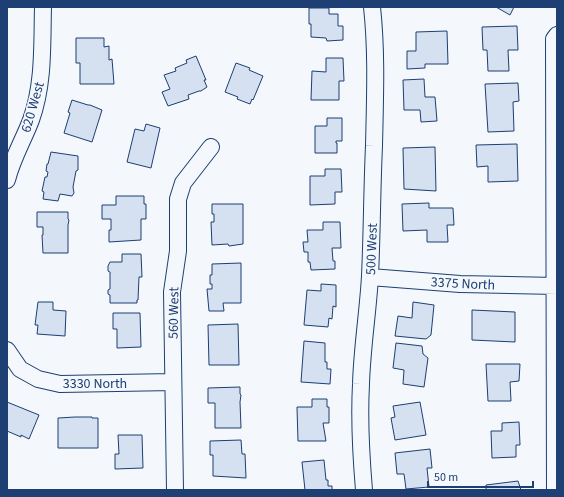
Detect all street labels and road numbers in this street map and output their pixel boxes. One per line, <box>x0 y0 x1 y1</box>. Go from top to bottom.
street label: 620 West <box>16 79 50 135</box>
street label: 500 West <box>361 222 383 275</box>
street label: 3375 North <box>430 272 496 296</box>
street label: 560 West <box>164 287 184 339</box>
street label: 3330 North <box>63 374 127 394</box>

